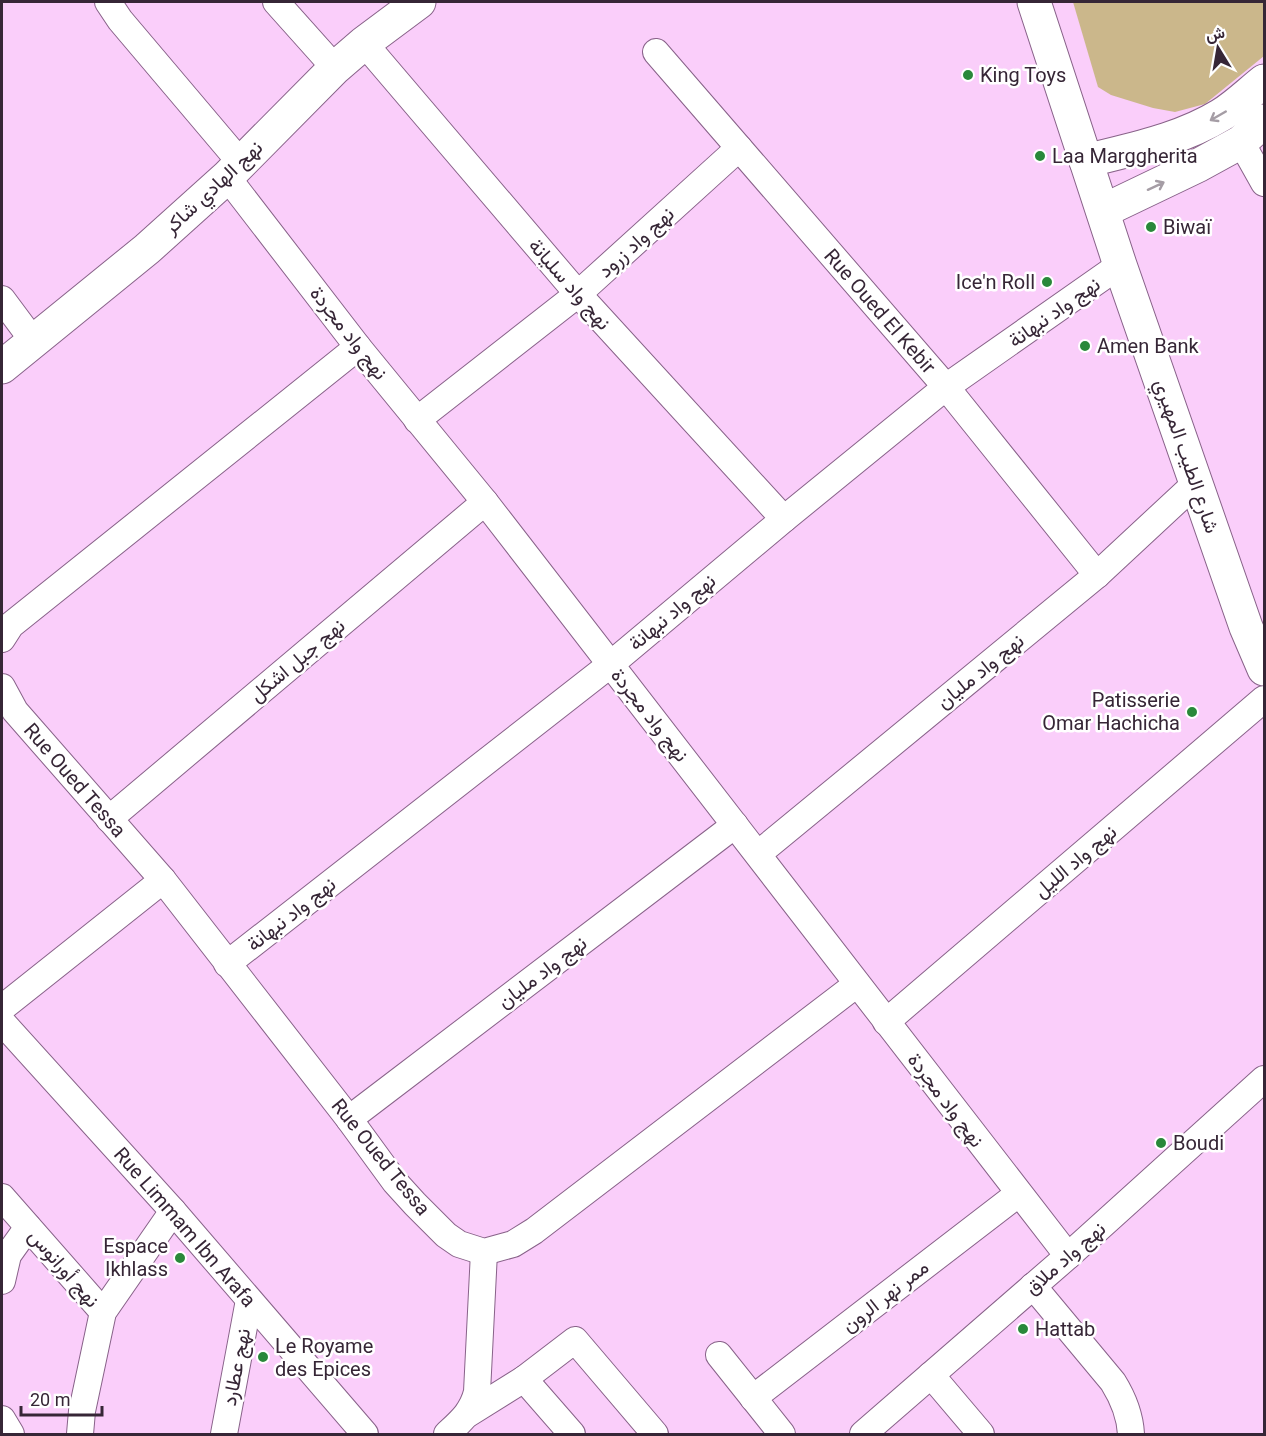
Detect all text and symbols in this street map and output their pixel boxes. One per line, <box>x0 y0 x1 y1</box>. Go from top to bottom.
north arrow <box>1188 18 1248 78</box>
text: ش <box>1204 23 1226 45</box>
place label: King Toys <box>980 63 1066 87</box>
marker: King Toys <box>961 68 975 82</box>
one-way arrow <box>1210 110 1227 122</box>
street label: نهج الهادي شاكر <box>158 135 271 243</box>
place label: Laa Marggherita <box>1052 144 1198 168</box>
marker: Laa Marggherita <box>1033 149 1047 163</box>
one-way arrow <box>1146 180 1164 192</box>
street label: نهج واد زرود <box>593 202 680 284</box>
place label: Biwaï <box>1163 215 1212 239</box>
marker: Biwaï <box>1144 220 1158 234</box>
street label: نهج واد سليانة <box>522 233 616 336</box>
street label: Rue Oued El Kebir <box>819 244 941 378</box>
place label: Ice'n Roll <box>956 270 1035 294</box>
street label: نهج واد نبهانة <box>1004 272 1106 354</box>
marker: Ice'n Roll <box>1040 275 1054 289</box>
street label: نهج واد مجردة <box>304 282 393 386</box>
place label: Amen Bank <box>1097 334 1200 358</box>
marker: Amen Bank <box>1078 339 1092 353</box>
street label: شارع الطيب المهيري <box>1145 376 1225 538</box>
street label: نهج واد نبهانة <box>624 569 722 657</box>
street label: نهج جبل اشكل <box>244 613 351 708</box>
street label: نهج واد مليان <box>931 628 1030 715</box>
street label: نهج واد مجردة <box>605 664 694 768</box>
place label: Patisserie Omar Hachicha <box>1042 688 1180 735</box>
marker: Patisserie Omar Hachicha <box>1185 705 1199 719</box>
street label: Rue Oued Tessa <box>19 718 131 842</box>
street label: نهج واد الليل <box>1029 819 1123 904</box>
street label: نهج واد نبهانة <box>242 872 342 958</box>
street label: نهج واد مليان <box>493 931 593 1015</box>
street label: نهج واد مجردة <box>901 1048 989 1153</box>
street label: Rue Oued Tessa <box>327 1094 435 1220</box>
place label: Boudi <box>1173 1131 1224 1155</box>
marker: Boudi <box>1154 1136 1168 1150</box>
street label: Rue Limmam Ibn Arafa <box>109 1142 261 1312</box>
street label: نهج واد ملاق <box>1020 1216 1112 1301</box>
street label: نهج أورانوس <box>22 1224 105 1314</box>
place label: Espace Ikhlass <box>103 1234 168 1281</box>
marker: Espace Ikhlass <box>173 1251 187 1265</box>
street label: ممر نهر الرون <box>837 1255 934 1338</box>
place label: Hattab <box>1035 1317 1095 1341</box>
marker: Hattab <box>1016 1322 1030 1336</box>
street label: نهج عطارد <box>217 1326 257 1408</box>
place label: Le Royame des Epices <box>275 1334 373 1381</box>
marker: Le Royame des Epices <box>256 1350 270 1364</box>
scale bar <box>21 1379 102 1417</box>
text: 20 m <box>30 1389 70 1410</box>

